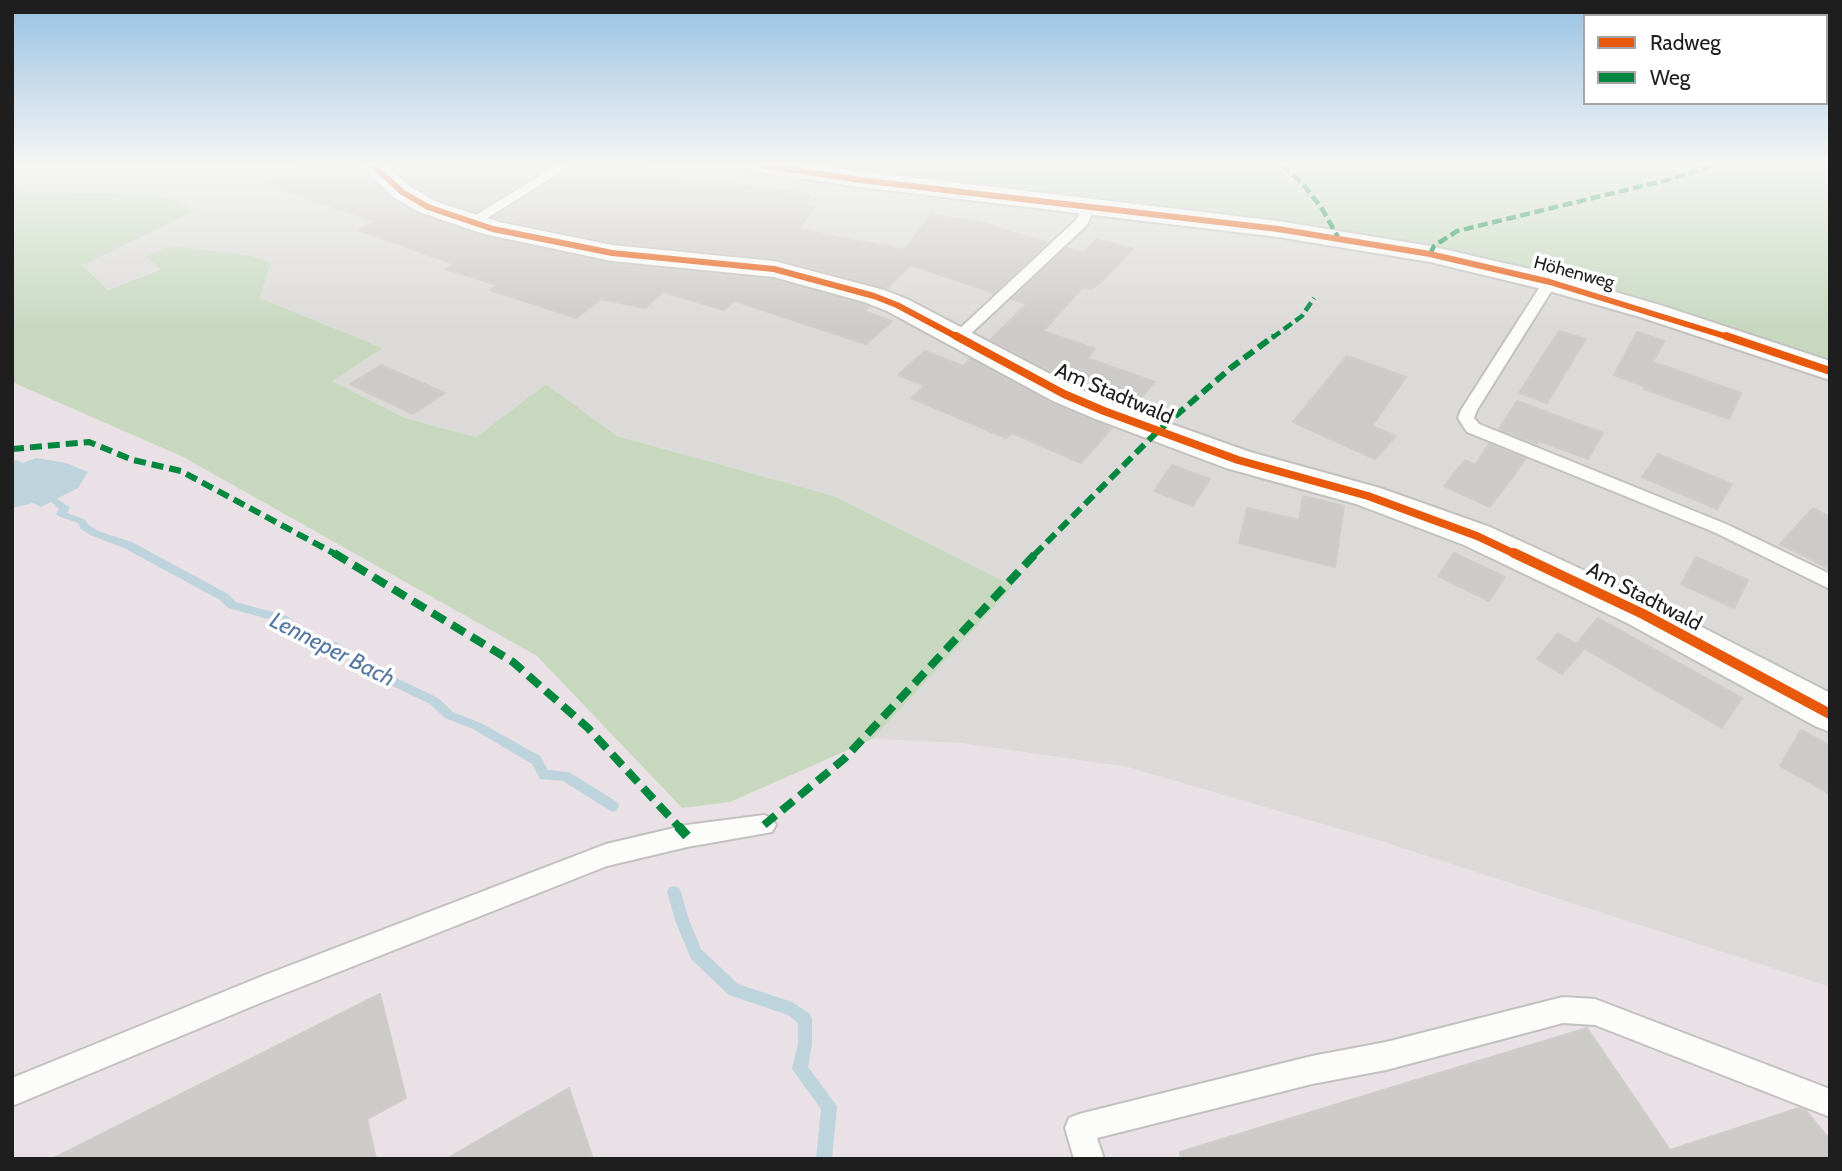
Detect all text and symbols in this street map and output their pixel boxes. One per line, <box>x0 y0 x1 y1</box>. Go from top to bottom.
legend <box>1583 14 1828 105</box>
text: Radweg <box>1650 30 1721 55</box>
text: Weg <box>1650 65 1690 90</box>
street label: Höhenweg <box>1531 252 1617 294</box>
street label: Am Stadtwald <box>1051 358 1177 430</box>
street label: Am Stadtwald <box>1582 557 1706 637</box>
water label: Lenneper Bach <box>265 607 399 693</box>

